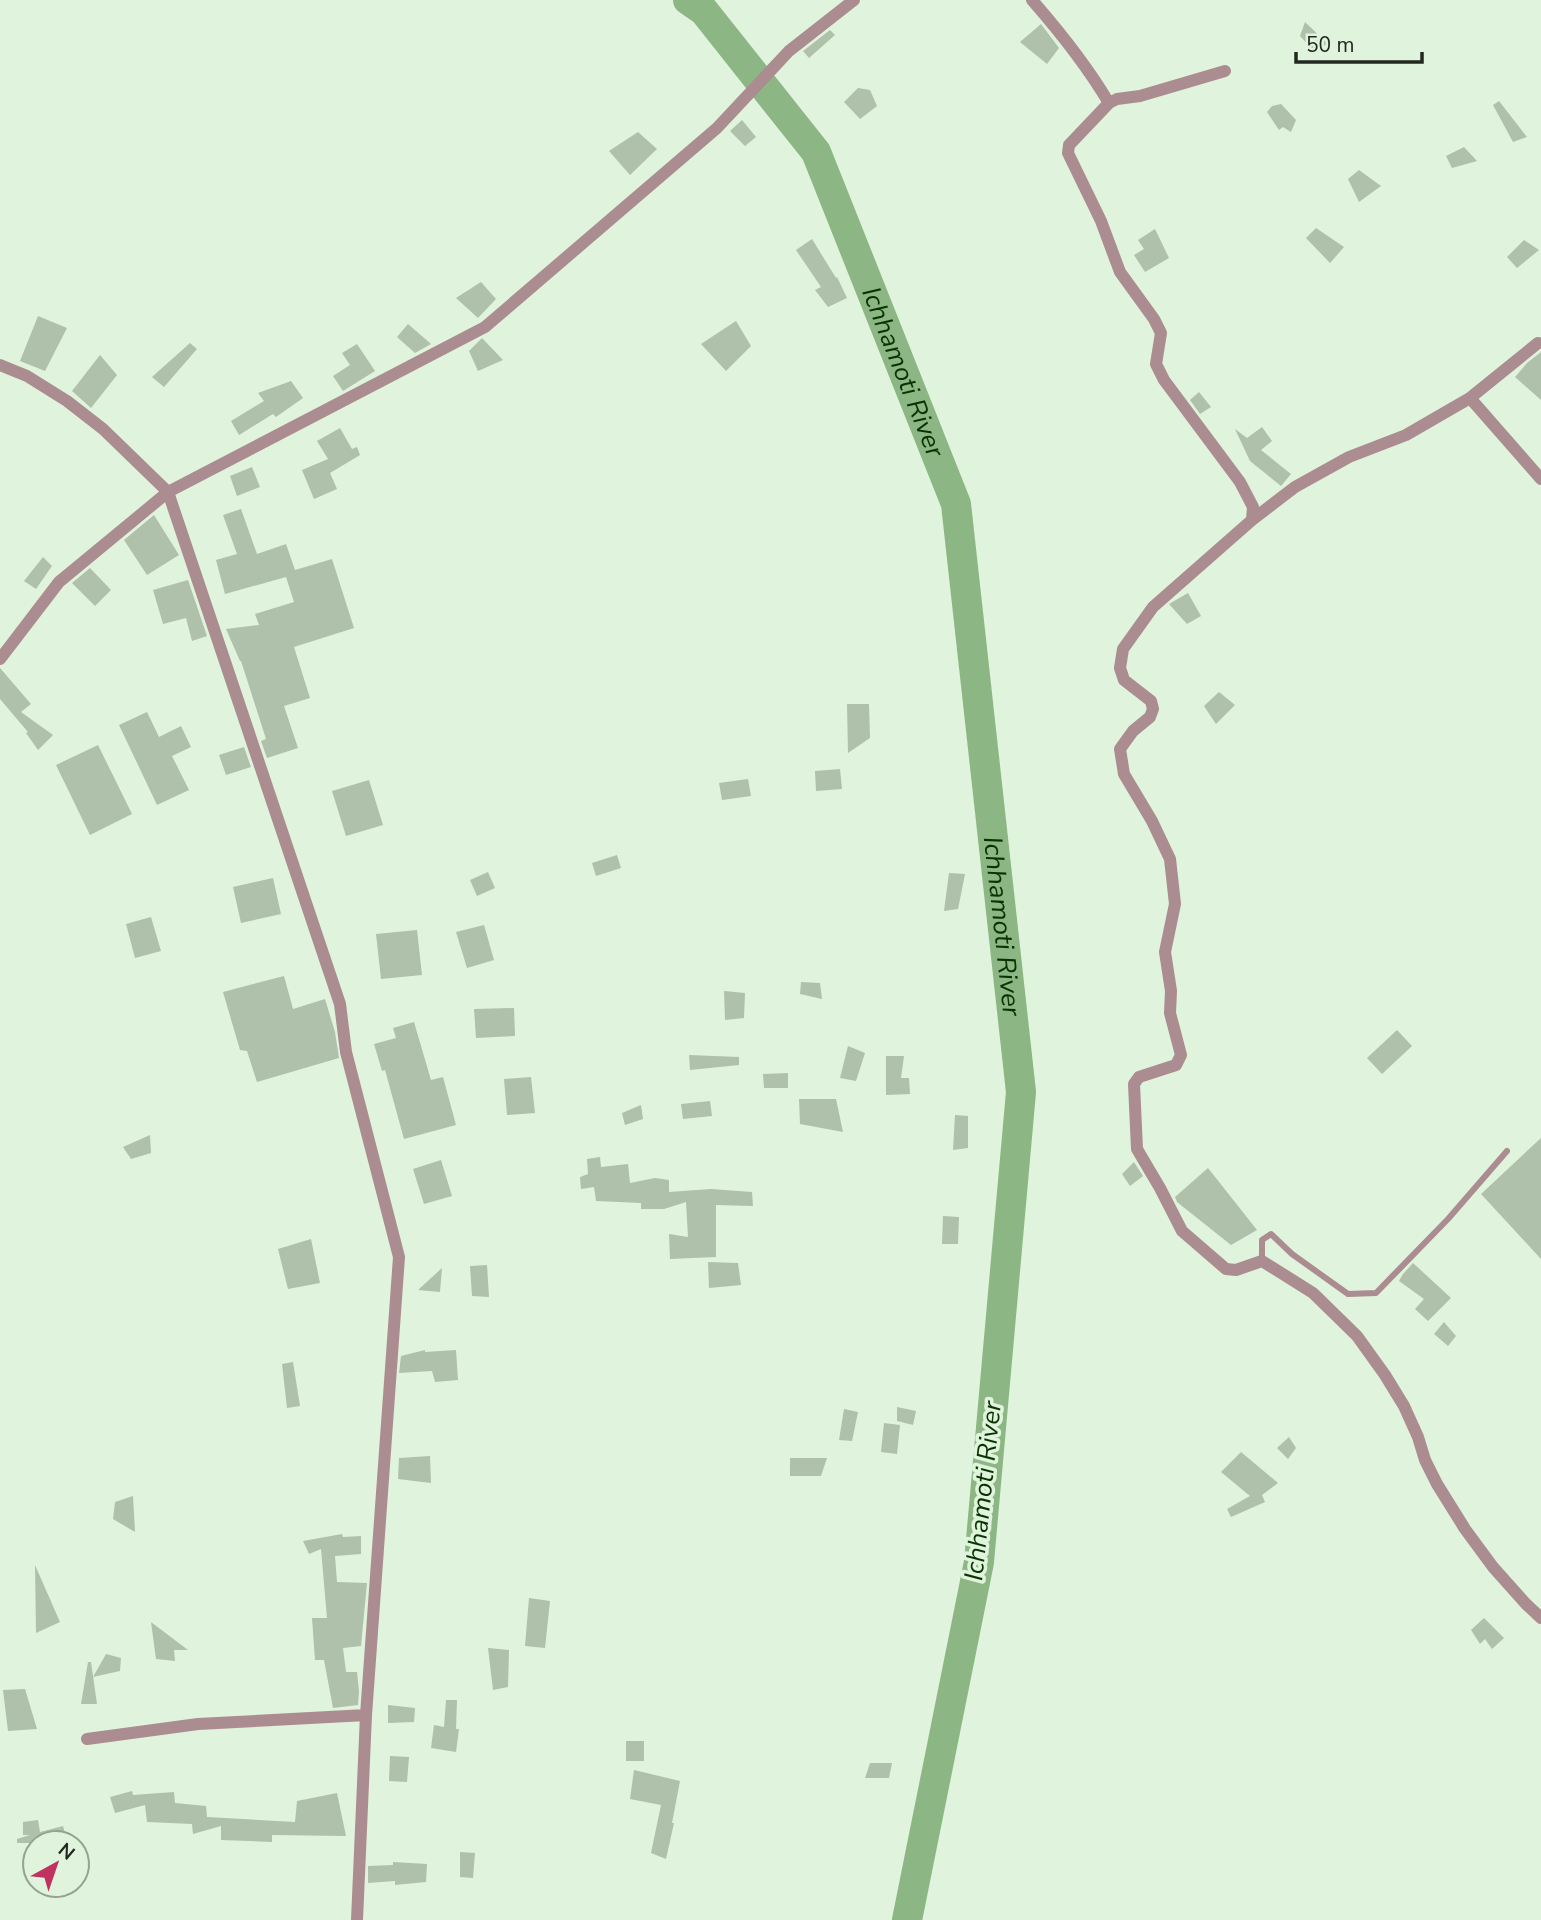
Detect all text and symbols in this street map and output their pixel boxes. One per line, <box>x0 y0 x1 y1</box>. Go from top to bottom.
scale bar <box>1296 21 1422 65</box>
text: 50 m <box>1306 31 1355 59</box>
water label: Ichhamoti River <box>854 282 953 463</box>
water label: Ichhamoti River <box>975 835 1030 1018</box>
water label: Ichhamoti River <box>956 1399 1010 1582</box>
north arrow <box>21 1829 91 1899</box>
text: N <box>52 1837 80 1866</box>

